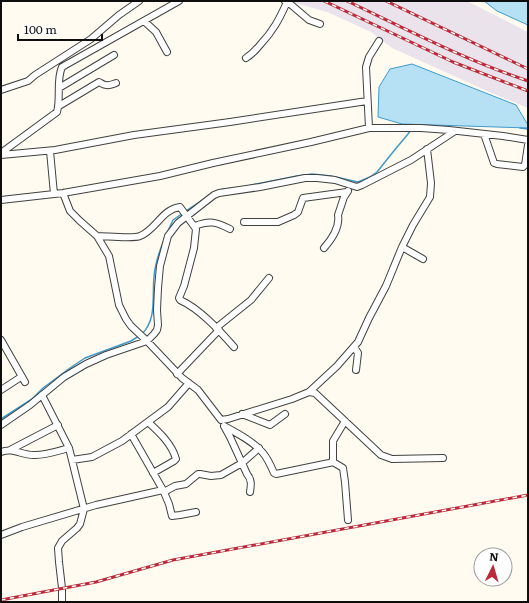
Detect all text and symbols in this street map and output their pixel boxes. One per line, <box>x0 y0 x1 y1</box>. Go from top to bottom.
scale bar <box>18 16 102 42</box>
text: 100 m <box>24 20 57 38</box>
north arrow <box>473 547 513 587</box>
text: N <box>489 548 499 564</box>

